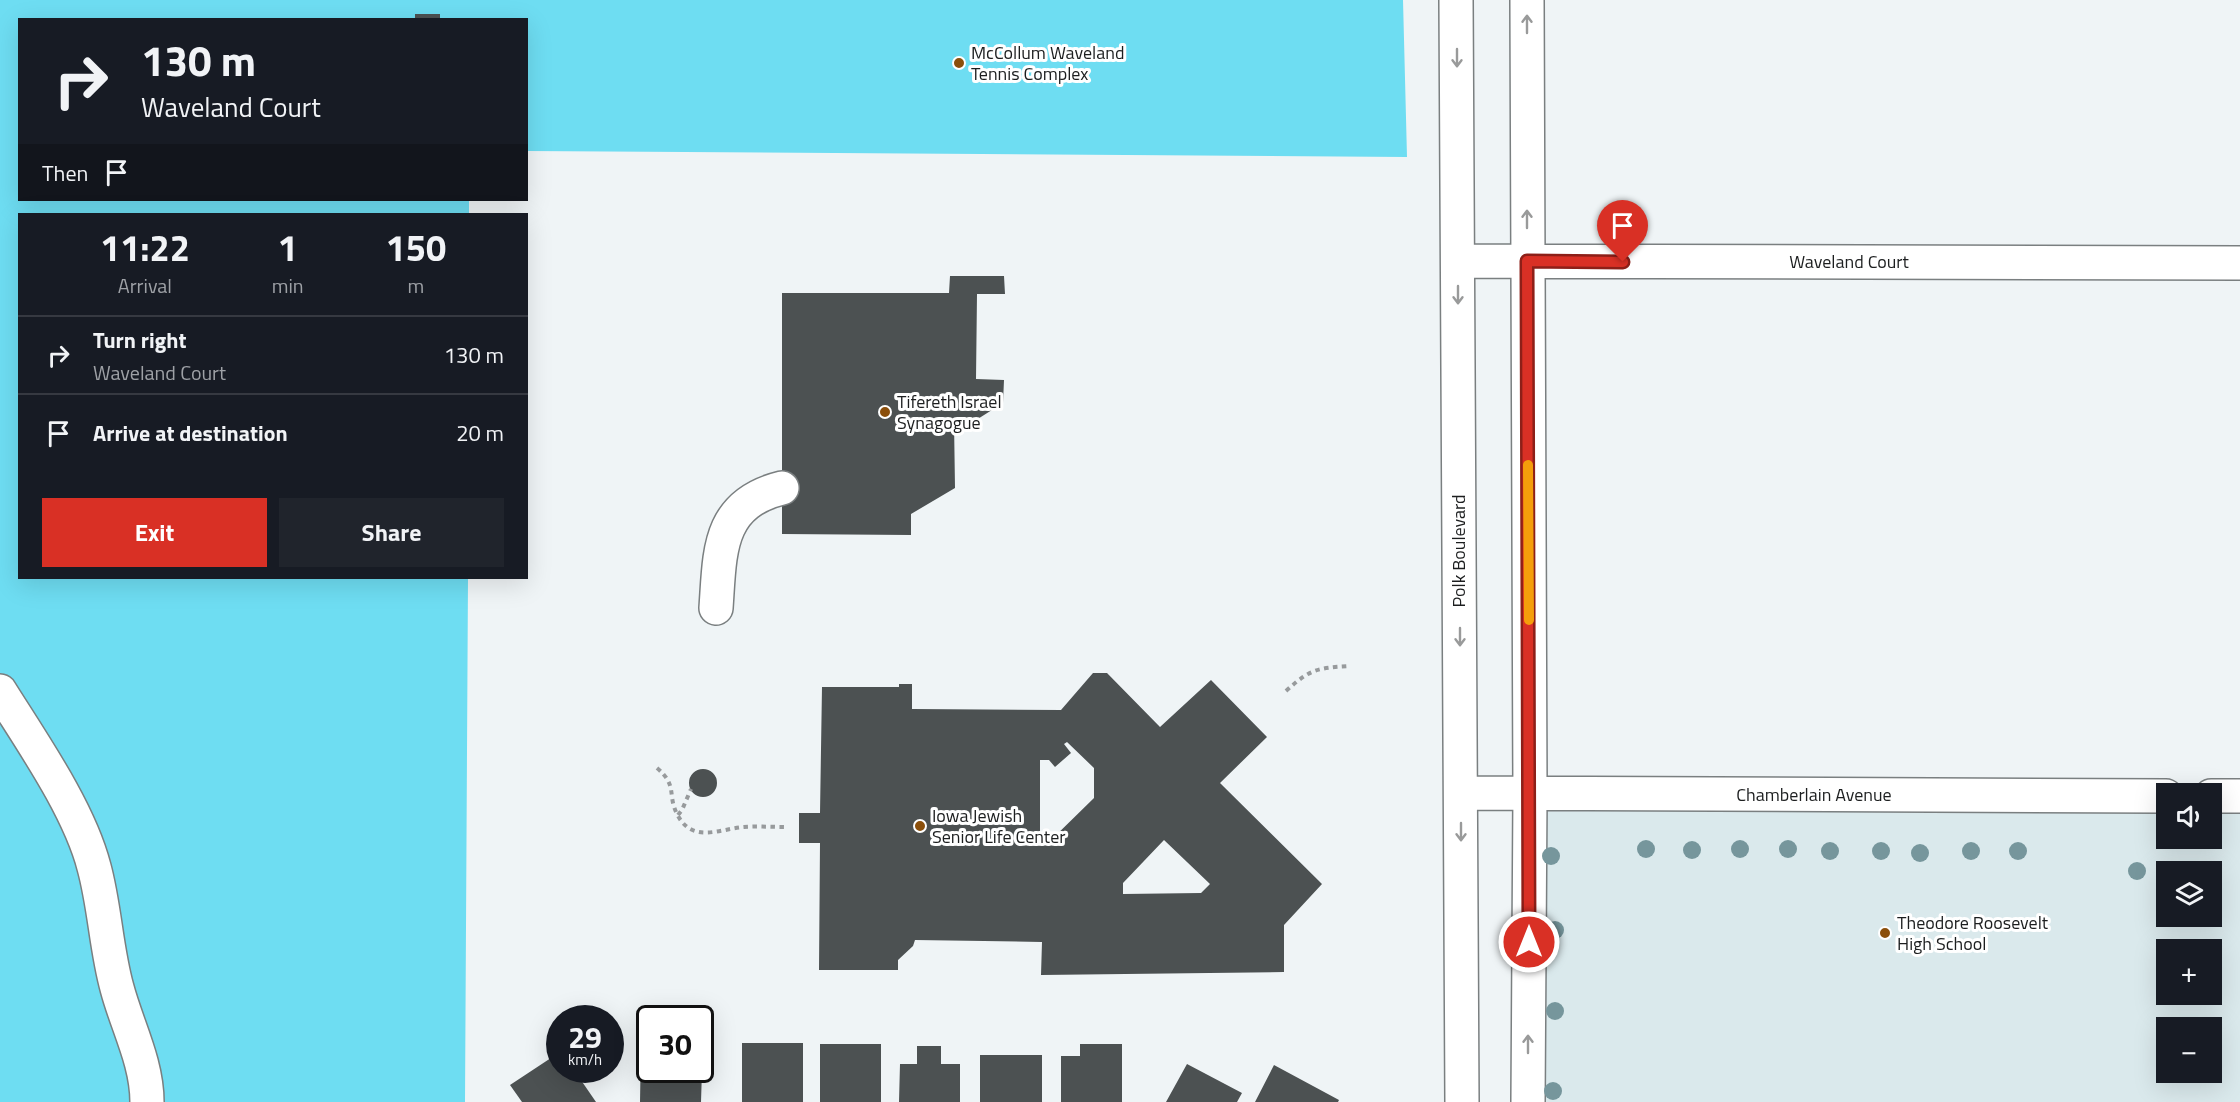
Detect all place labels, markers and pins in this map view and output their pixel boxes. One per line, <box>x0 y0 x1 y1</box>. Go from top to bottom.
place label: McCollum Waveland Tennis Complex <box>971 39 1124 87</box>
marker: McCollum Waveland Tennis Complex <box>952 56 966 70</box>
pin <box>1597 200 1648 262</box>
place label: Tifereth Israel Synagogue <box>897 388 1002 436</box>
marker: Tifereth Israel Synagogue <box>878 405 892 419</box>
place label: Iowa Jewish Senior Life Center <box>932 802 1066 850</box>
marker: Iowa Jewish Senior Life Center <box>913 819 927 833</box>
place label: Theodore Roosevelt High School <box>1897 909 2049 957</box>
marker: Theodore Roosevelt High School <box>1878 926 1892 940</box>

